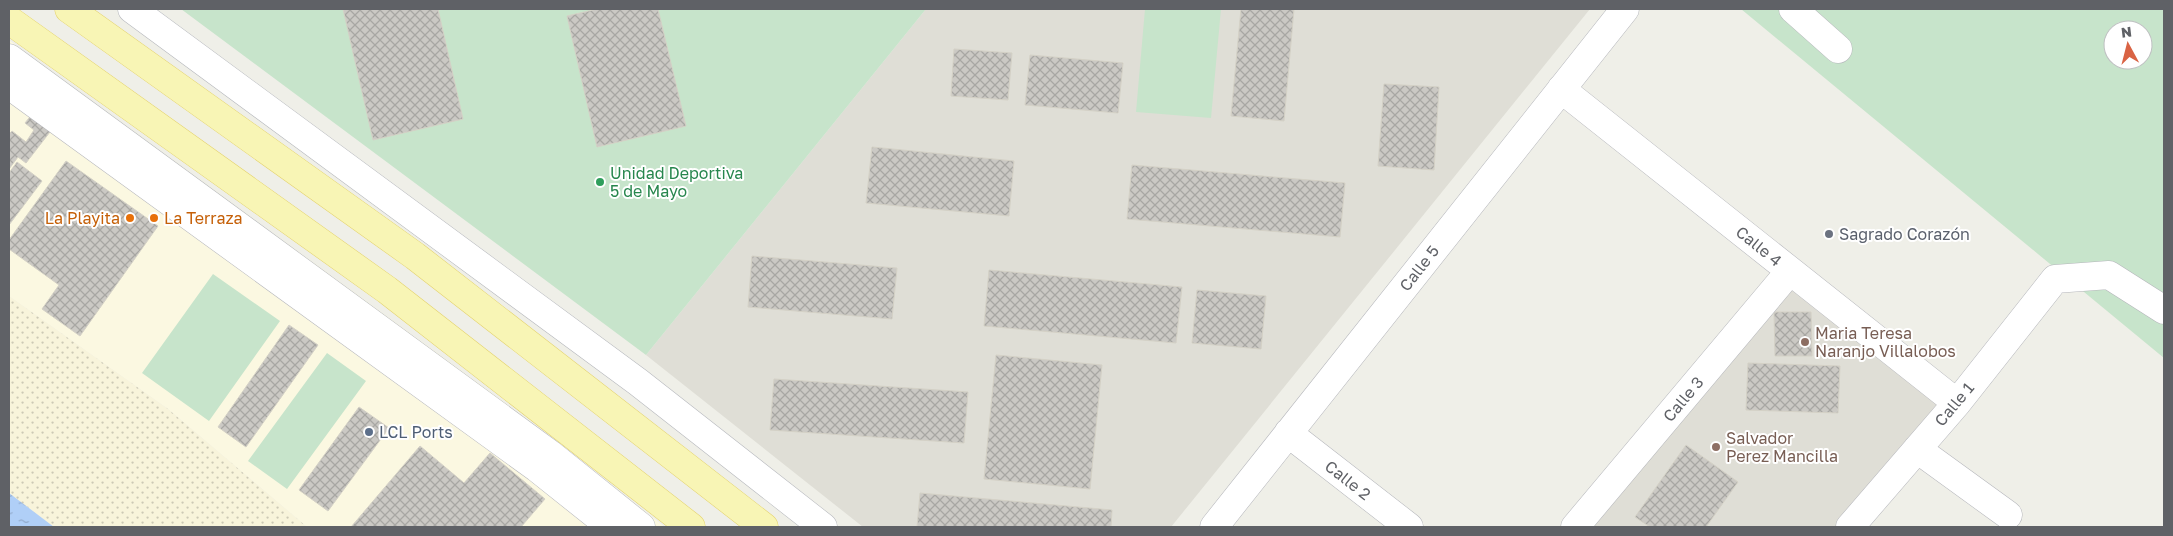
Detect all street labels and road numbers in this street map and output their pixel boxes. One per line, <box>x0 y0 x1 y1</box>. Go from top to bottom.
street label: Calle 4 <box>1732 222 1786 270</box>
street label: Calle 5 <box>1395 241 1443 295</box>
street label: Calle 3 <box>1658 372 1708 426</box>
street label: Calle 1 <box>1930 378 1978 430</box>
street label: Calle 2 <box>1321 456 1375 504</box>

